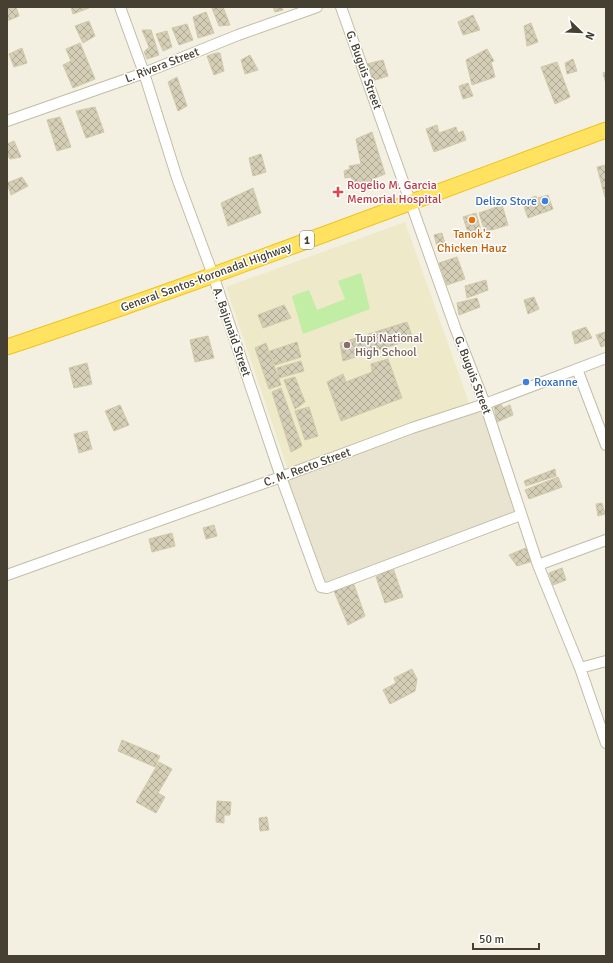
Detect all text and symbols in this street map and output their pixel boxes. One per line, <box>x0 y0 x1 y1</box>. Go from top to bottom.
north arrow <box>561 12 601 52</box>
street label: G. Buguis Street <box>342 29 385 112</box>
text: N <box>582 30 597 42</box>
street label: L. Rivera Street <box>123 45 201 86</box>
place label: Rogelio M. Garcia Memorial Hospital <box>347 178 442 207</box>
marker: Rogelio M. Garcia Memorial Hospital <box>332 186 344 198</box>
place label: Delizo Store <box>475 194 537 209</box>
marker: Delizo Store <box>540 196 550 206</box>
marker: Tanok'z Chicken Hauz <box>467 215 477 225</box>
place label: Tanok'z Chicken Hauz <box>437 227 507 256</box>
road number: 1 <box>300 231 314 249</box>
street label: General Santos-Koronadal Highway <box>119 239 294 315</box>
street label: A. Bajunaid Street <box>209 286 254 379</box>
place label: Tupi National High School <box>355 331 423 360</box>
street label: G. Buguis Street <box>451 334 494 416</box>
marker: Tupi National High School <box>342 340 352 350</box>
place label: Roxanne <box>534 375 578 390</box>
marker: Roxanne <box>521 377 531 387</box>
street label: C. M. Recto Street <box>262 445 353 490</box>
scale bar <box>473 925 539 951</box>
text: 50 m <box>479 932 504 947</box>

